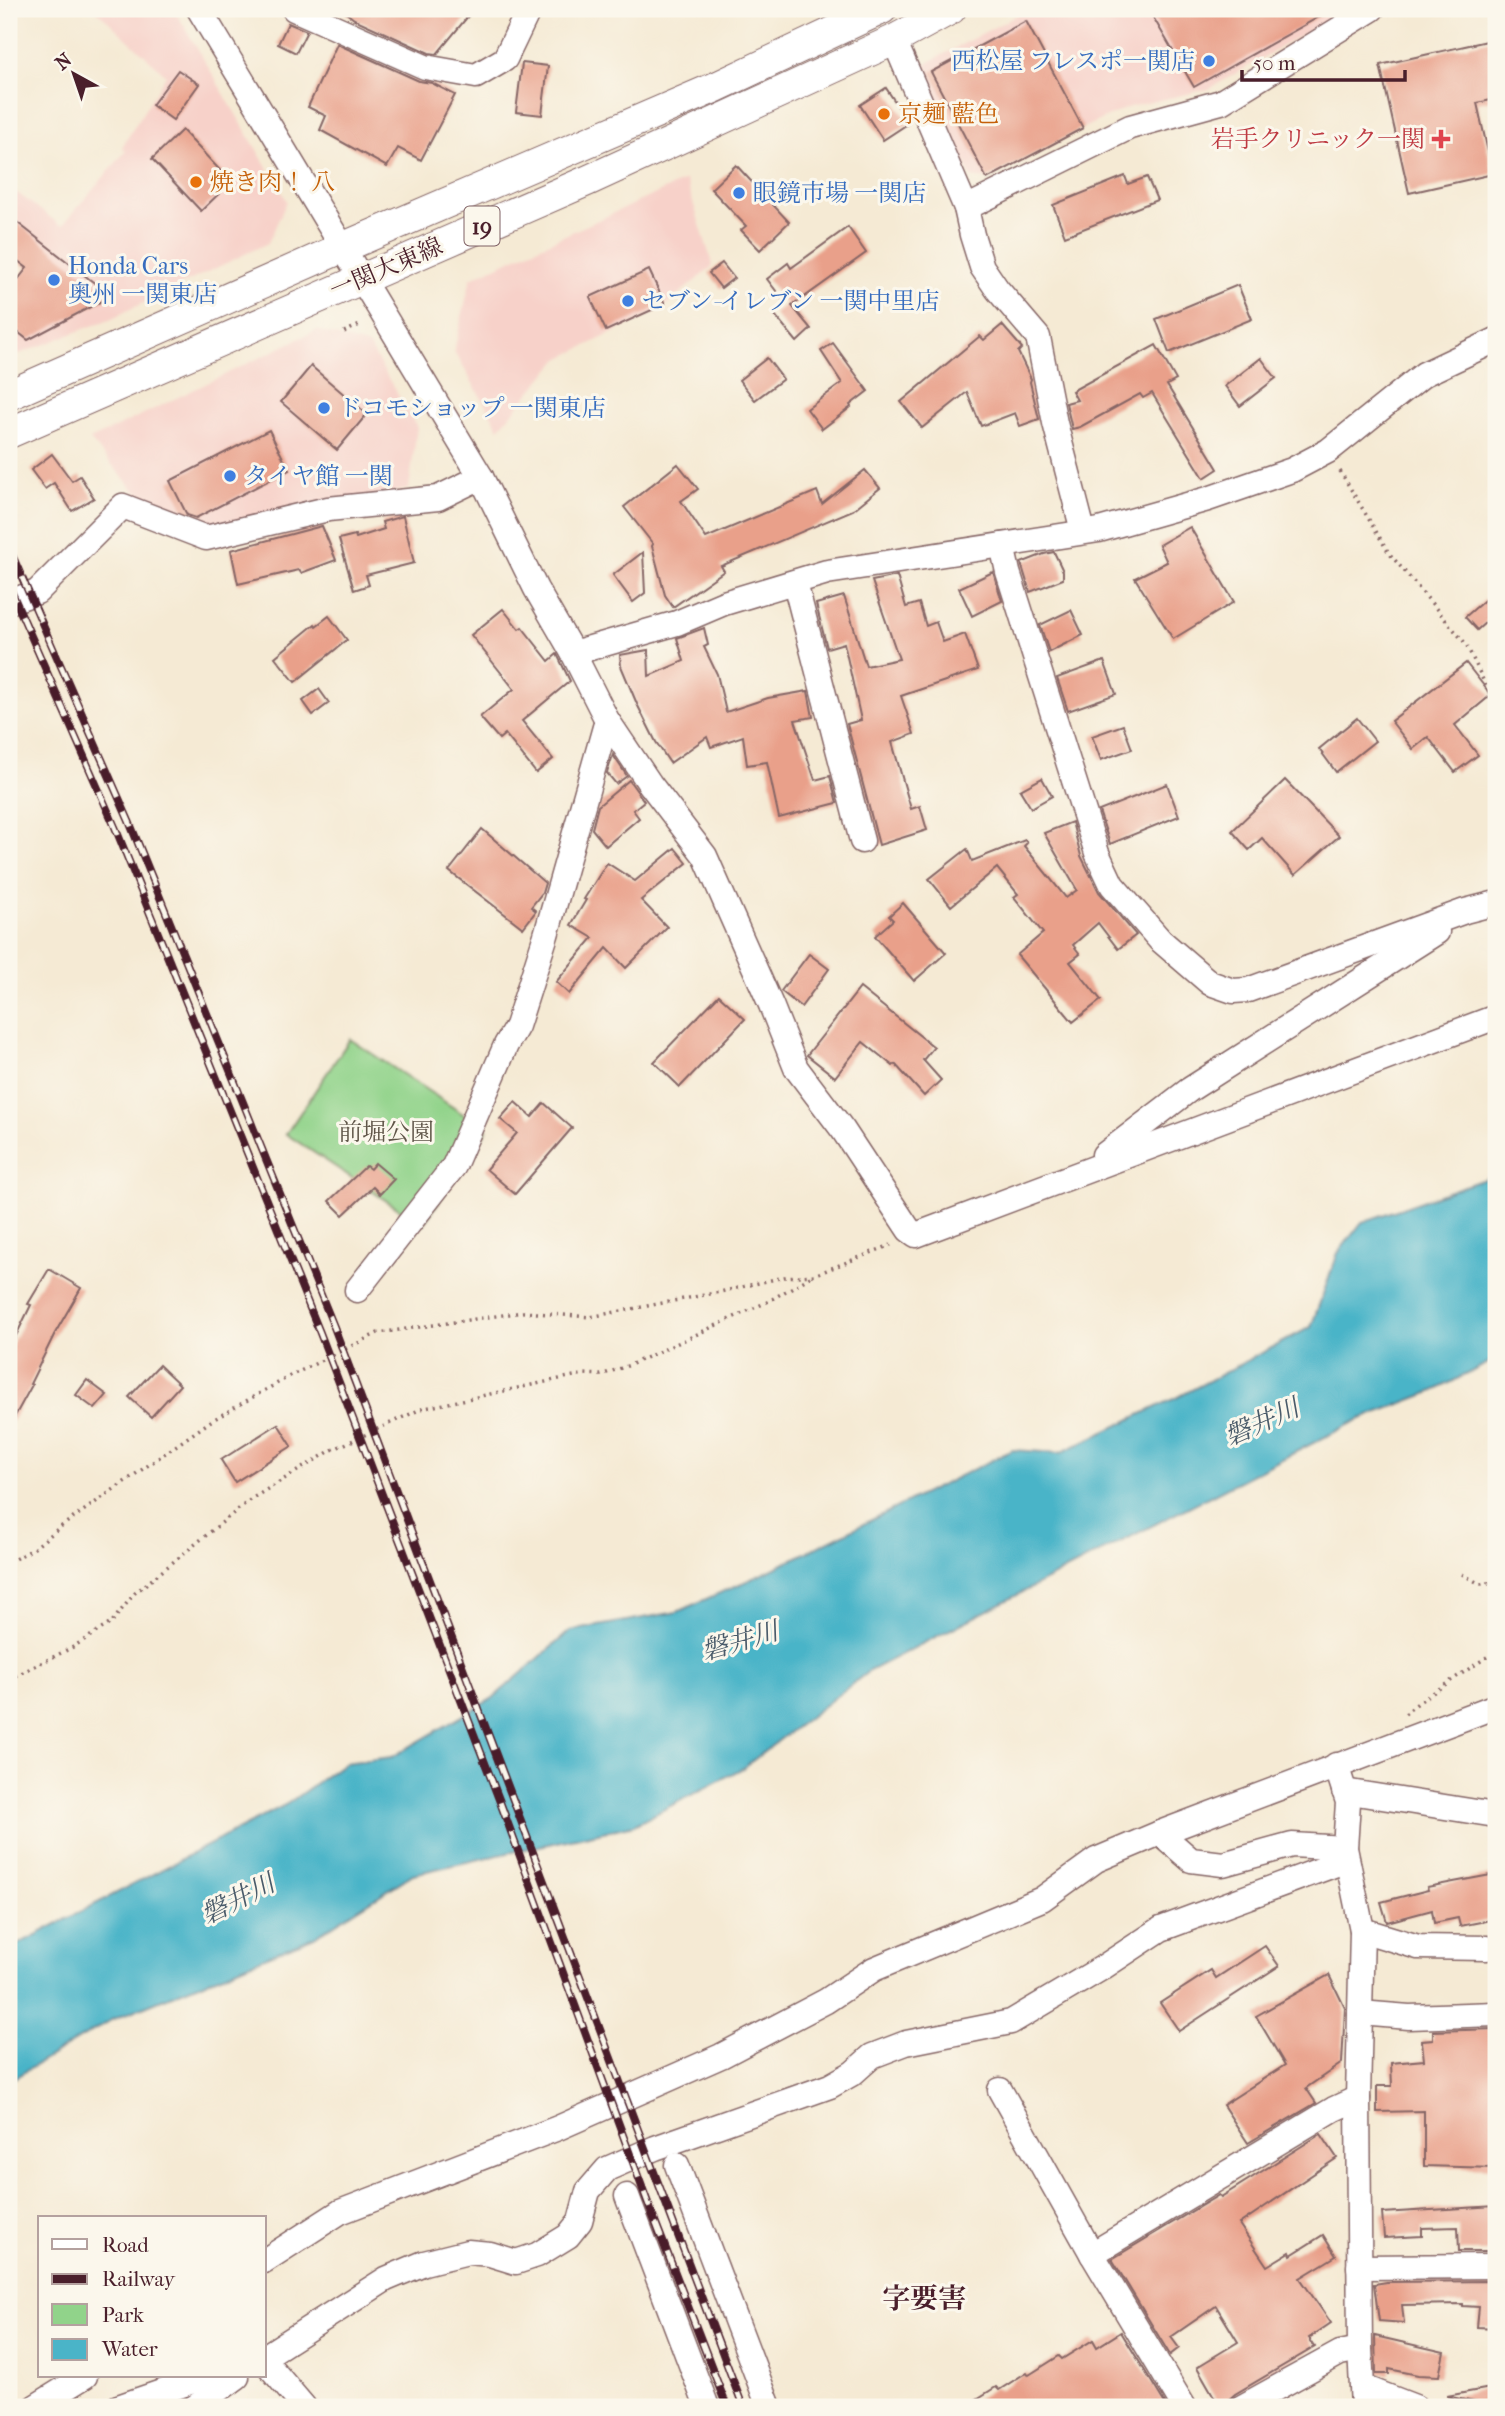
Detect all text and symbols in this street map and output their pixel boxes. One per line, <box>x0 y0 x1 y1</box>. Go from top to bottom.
north arrow <box>38 38 108 108</box>
scale bar <box>1242 38 1405 82</box>
place label: 西松屋 フレスポ一関店 <box>952 47 1195 75</box>
text: N <box>51 48 77 75</box>
text: 50 m <box>1253 51 1296 75</box>
marker: 西松屋 フレスポ一関店 <box>1201 53 1217 69</box>
place label: 京麺 藍色 <box>898 100 999 128</box>
marker: 京麺 藍色 <box>876 106 892 122</box>
place label: 岩手クリニック一関 <box>1210 125 1425 153</box>
marker: 岩手クリニック一関 <box>1431 129 1451 149</box>
place label: 焼き肉！ 八 <box>210 168 335 196</box>
marker: 焼き肉！ 八 <box>188 174 204 190</box>
place label: 眼鏡市場 一関店 <box>753 179 926 207</box>
marker: 眼鏡市場 一関店 <box>731 185 747 201</box>
road number: 19 <box>464 206 500 246</box>
street label: 一関大東線 <box>325 232 447 304</box>
place label: Honda Cars 奥州 一関東店 <box>68 252 217 308</box>
marker: Honda Cars 奥州 一関東店 <box>46 272 62 288</box>
place label: セブン-イレブン 一関中里店 <box>642 287 939 315</box>
marker: セブン-イレブン 一関中里店 <box>620 293 636 309</box>
place label: ドコモショップ 一関東店 <box>338 394 606 422</box>
marker: ドコモショップ 一関東店 <box>316 400 332 416</box>
place label: タイヤ館 一関 <box>244 462 393 490</box>
marker: タイヤ館 一関 <box>222 468 238 484</box>
park label: 前堀公園 <box>338 1118 434 1146</box>
water label: 磐井川 <box>1220 1391 1307 1452</box>
water label: 磐井川 <box>698 1615 785 1667</box>
water label: 磐井川 <box>196 1866 282 1931</box>
legend <box>38 2216 266 2378</box>
text: Road <box>102 2233 149 2257</box>
text: Railway <box>102 2267 176 2291</box>
district label: 字要害 <box>882 2282 966 2315</box>
text: Park <box>102 2303 144 2327</box>
text: Water <box>101 2337 158 2361</box>

